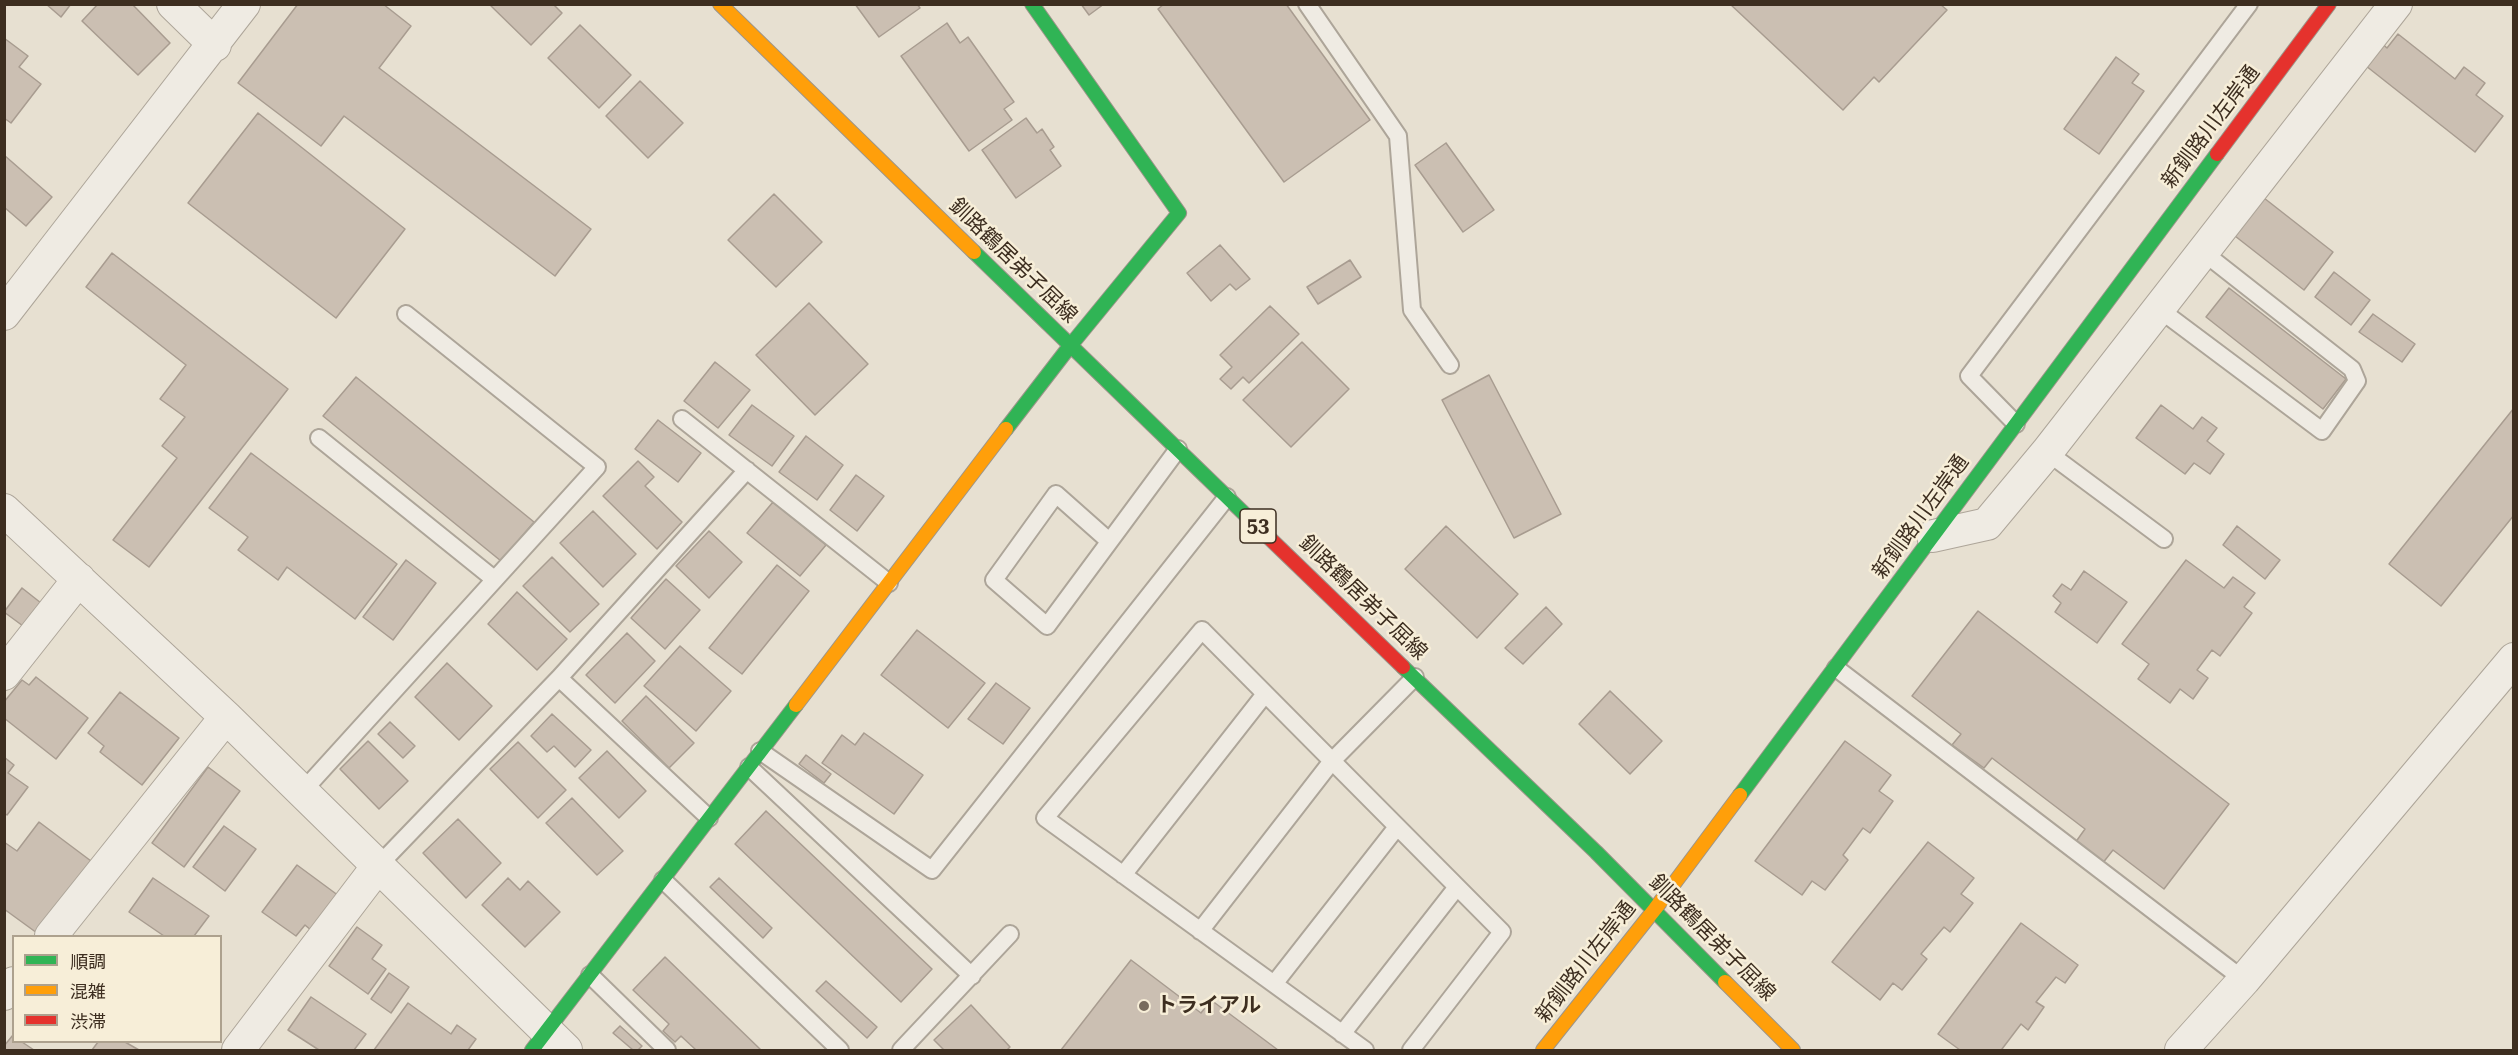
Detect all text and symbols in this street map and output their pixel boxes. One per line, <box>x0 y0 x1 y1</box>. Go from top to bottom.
street label: 新釧路川左岸通 <box>2157 61 2265 193</box>
street label: 釧路鶴居弟子屈線 <box>944 194 1082 328</box>
street label: 新釧路川左岸通 <box>1868 450 1974 584</box>
road number: 53 <box>1240 509 1276 543</box>
street label: 釧路鶴居弟子屈線 <box>1294 531 1432 665</box>
street label: 釧路鶴居弟子屈線 <box>1644 870 1780 1006</box>
street label: 新釧路川左岸通 <box>1531 896 1641 1028</box>
legend <box>12 935 222 1043</box>
text: 順調 <box>70 951 106 972</box>
text: 混雑 <box>70 981 106 1002</box>
place label: トライアル <box>1156 993 1261 1019</box>
marker: トライアル <box>1137 999 1151 1013</box>
text: 渋滞 <box>70 1011 106 1032</box>

